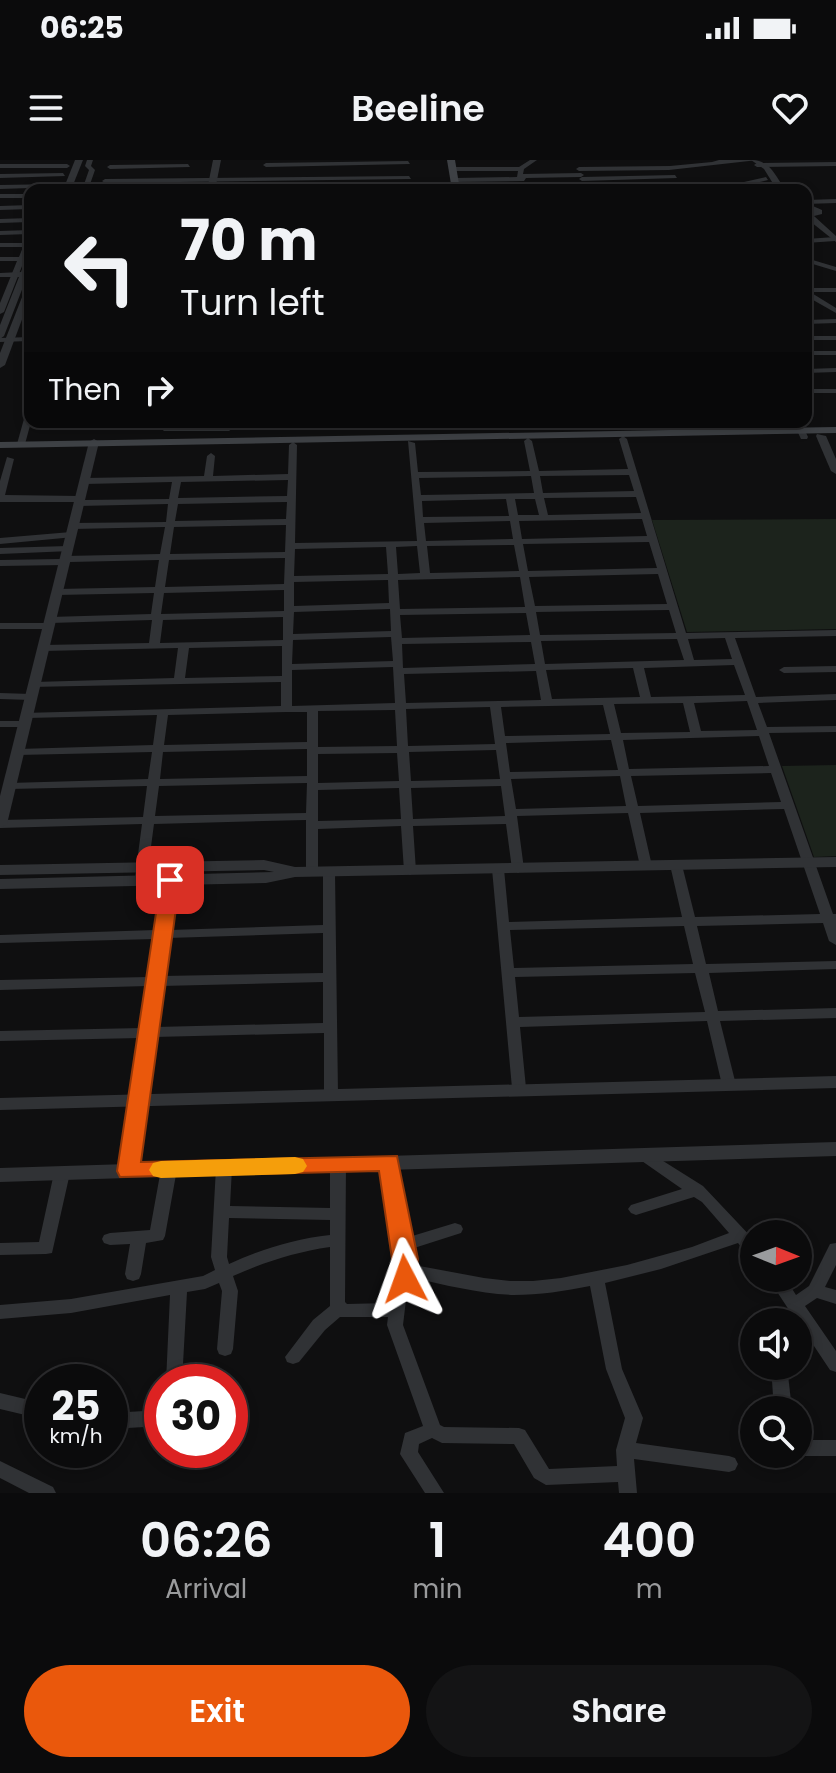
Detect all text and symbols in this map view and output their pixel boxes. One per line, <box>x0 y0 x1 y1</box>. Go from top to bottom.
text: 06:25 <box>40 6 124 49</box>
text: Beeline <box>351 83 485 134</box>
icon: menu <box>24 86 68 130</box>
icon: heart <box>768 86 812 130</box>
text: 70 m <box>180 201 318 280</box>
icon: left <box>48 216 152 320</box>
text: Turn left <box>180 277 325 328</box>
text: Then <box>48 368 121 411</box>
icon: right <box>137 368 181 412</box>
pin <box>136 846 204 914</box>
icon: arrive <box>148 858 192 902</box>
north arrow <box>740 1220 812 1292</box>
map controls <box>740 1220 812 1468</box>
position arrow <box>363 1237 447 1321</box>
button: sound <box>740 1308 812 1380</box>
speed limit sign: 30 <box>144 1364 248 1468</box>
text: 25 <box>52 1378 100 1434</box>
button: search <box>740 1396 812 1468</box>
text: km/h <box>49 1422 103 1450</box>
text: 06:26 <box>140 1507 273 1574</box>
text: 1 <box>429 1507 446 1574</box>
text: 400 <box>602 1507 696 1574</box>
text: Arrival <box>165 1571 247 1607</box>
text: min <box>413 1571 462 1607</box>
text: m <box>636 1571 663 1607</box>
button: Exit <box>24 1665 410 1757</box>
button: Share <box>426 1665 812 1757</box>

